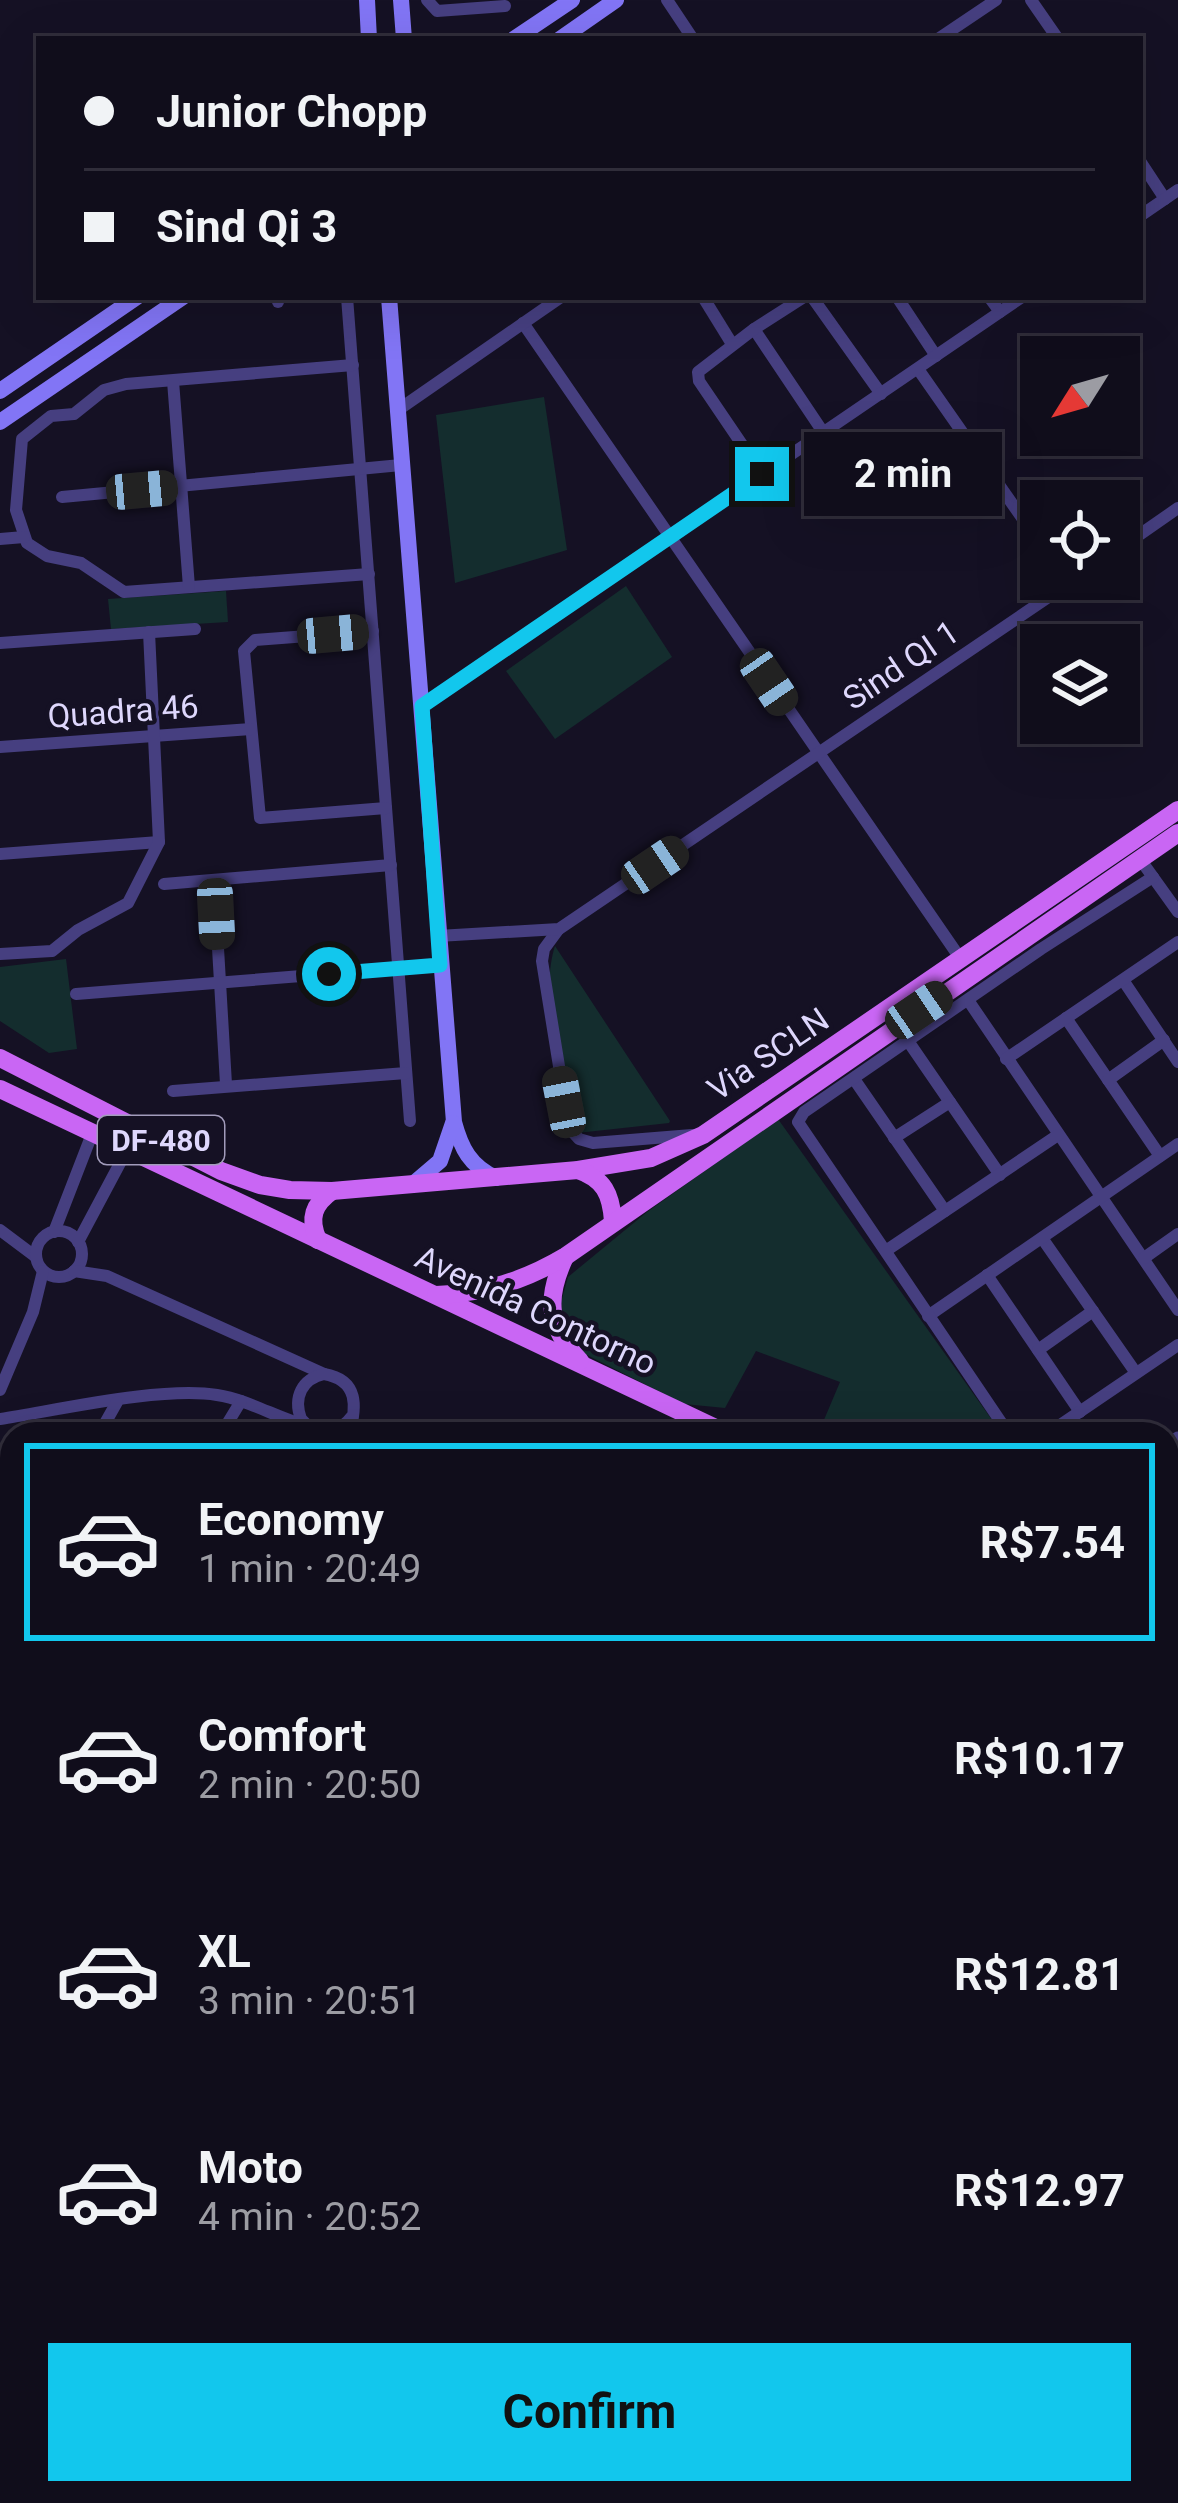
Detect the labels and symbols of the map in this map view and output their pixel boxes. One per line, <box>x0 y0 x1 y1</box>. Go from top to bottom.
north arrow <box>1020 336 1140 456</box>
callout: 2 min <box>804 432 1002 516</box>
route end <box>735 447 789 501</box>
car <box>105 469 179 511</box>
street label: Sind QI 1 <box>836 612 966 718</box>
car <box>296 613 370 655</box>
car <box>734 642 804 722</box>
street label: Quadra 46 <box>46 686 200 736</box>
car <box>615 830 695 900</box>
car <box>196 877 236 951</box>
route start <box>302 947 356 1001</box>
car <box>879 975 959 1045</box>
street label: Via SCLN <box>700 999 836 1109</box>
car <box>539 1063 589 1141</box>
road number: DF-480 <box>98 1116 224 1164</box>
street label: Avenida Contorno <box>409 1237 663 1383</box>

